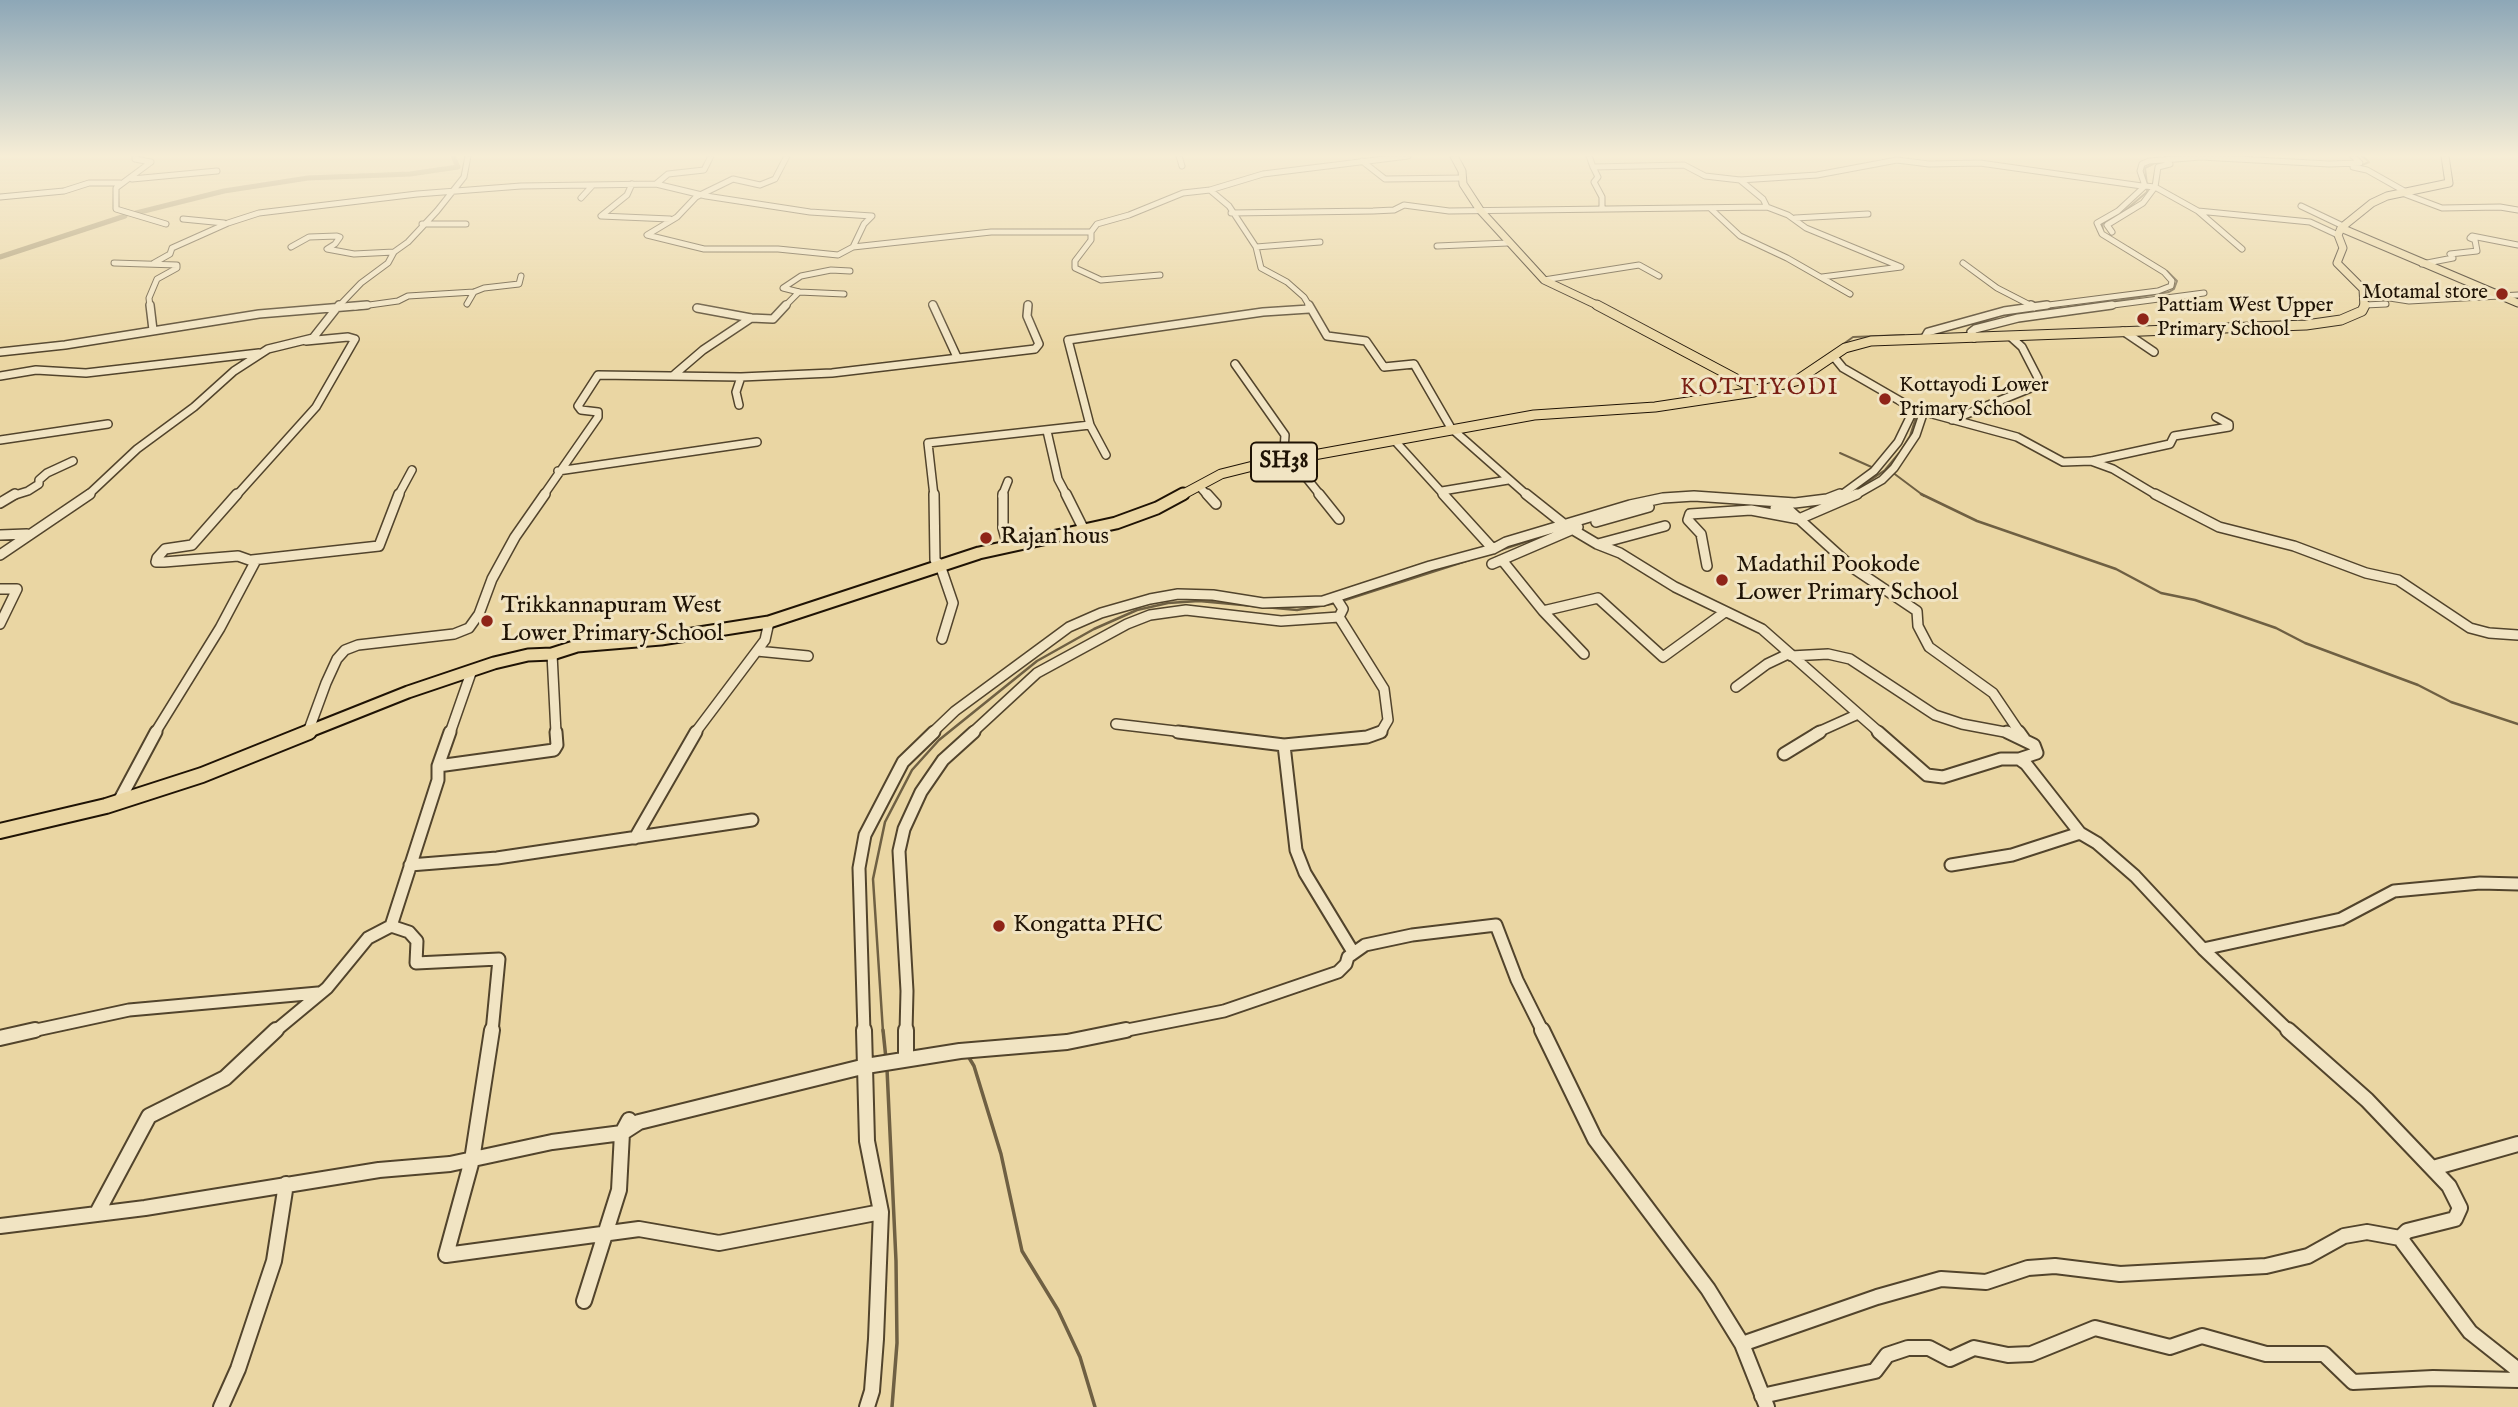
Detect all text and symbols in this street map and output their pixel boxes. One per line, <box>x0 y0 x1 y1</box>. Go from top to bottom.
place label: Motamal store <box>2362 281 2488 307</box>
marker: Motamal store <box>2494 286 2510 302</box>
place label: Pattiam West Upper Primary School <box>2157 294 2333 344</box>
marker: Pattiam West Upper Primary School <box>2135 311 2151 327</box>
place label: Kottayodi Lower Primary School <box>1899 374 2049 424</box>
district label: KOTTIYODI <box>1681 375 1839 403</box>
marker: Kottayodi Lower Primary School <box>1877 391 1893 407</box>
road number: SH38 <box>1251 442 1317 482</box>
place label: Rajan hous <box>1000 524 1109 552</box>
marker: Rajan hous <box>978 530 994 546</box>
place label: Madathil Pookode Lower Primary School <box>1736 552 1958 608</box>
marker: Madathil Pookode Lower Primary School <box>1714 572 1730 588</box>
place label: Trikkannapuram West Lower Primary School <box>501 593 723 649</box>
marker: Trikkannapuram West Lower Primary School <box>479 613 495 629</box>
place label: Kongatta PHC <box>1013 912 1163 940</box>
marker: Kongatta PHC <box>991 918 1007 934</box>

